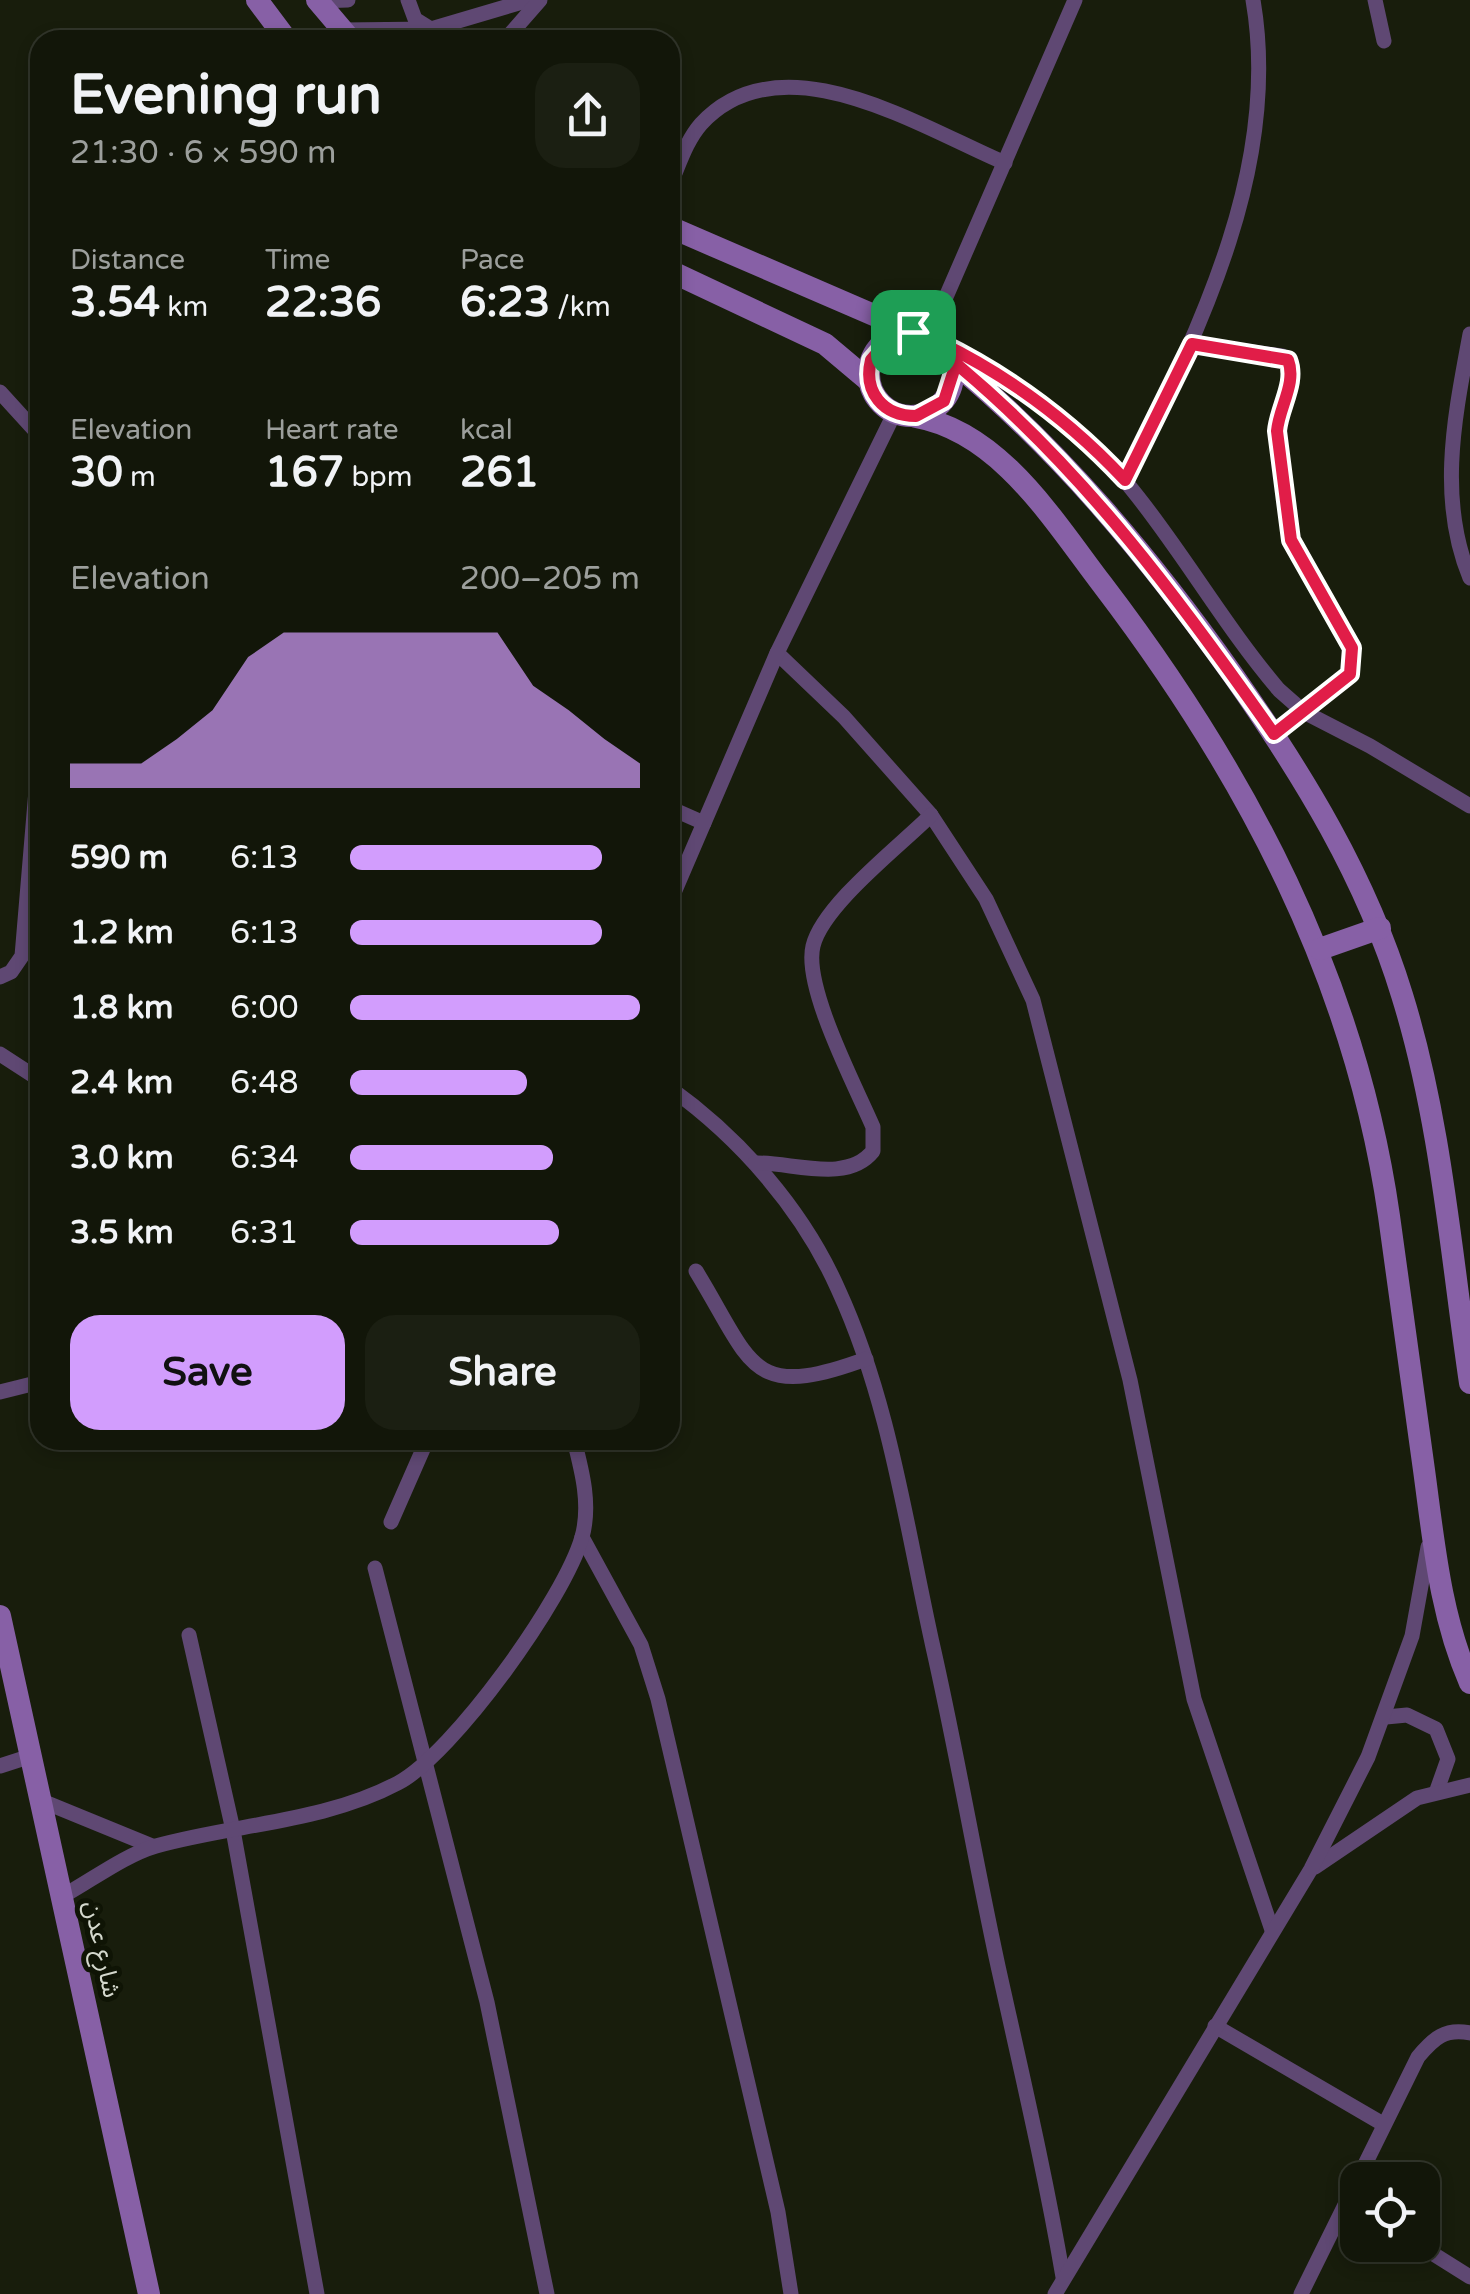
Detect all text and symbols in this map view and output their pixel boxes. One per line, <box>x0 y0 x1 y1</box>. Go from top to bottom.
text: Evening run <box>70 63 382 129</box>
button: share <box>535 63 640 168</box>
text: 21:30 · 6 × 590 m <box>70 134 336 172</box>
text: Distance <box>70 243 185 277</box>
text: Time <box>265 243 330 277</box>
text: Pace <box>460 243 524 277</box>
text: 3.54 <box>70 277 160 328</box>
text: 22:36 <box>265 277 381 328</box>
text: 6:23 <box>460 277 550 328</box>
text: km <box>160 290 208 324</box>
text: /km <box>550 290 611 324</box>
pin <box>871 290 956 375</box>
icon: arrive <box>886 305 941 360</box>
text: Elevation <box>70 413 192 447</box>
text: Heart rate <box>265 413 399 447</box>
text: kcal <box>460 413 513 447</box>
text: 30 <box>70 447 123 498</box>
text: 167 <box>265 447 344 498</box>
text: 261 <box>460 447 539 498</box>
text: m <box>123 460 156 494</box>
text: bpm <box>344 460 412 494</box>
text: Elevation <box>70 560 210 598</box>
text: 200–205 m <box>460 560 640 598</box>
text: 590 m <box>70 839 168 877</box>
text: 6:13 <box>230 839 299 877</box>
text: 1.2 km <box>70 914 174 952</box>
text: 6:13 <box>230 914 299 952</box>
text: 1.8 km <box>70 989 174 1027</box>
text: 6:00 <box>230 989 299 1027</box>
text: 2.4 km <box>70 1064 173 1102</box>
text: 6:48 <box>230 1064 299 1102</box>
text: 3.0 km <box>70 1139 174 1177</box>
text: 6:34 <box>230 1139 299 1177</box>
text: 3.5 km <box>70 1214 174 1252</box>
text: 6:31 <box>230 1214 299 1252</box>
button: Save <box>70 1315 345 1430</box>
button: Share <box>365 1315 640 1430</box>
street label: شارع عدن <box>74 1898 127 2001</box>
map controls <box>1340 2162 1440 2262</box>
button: locate <box>1340 2162 1440 2262</box>

